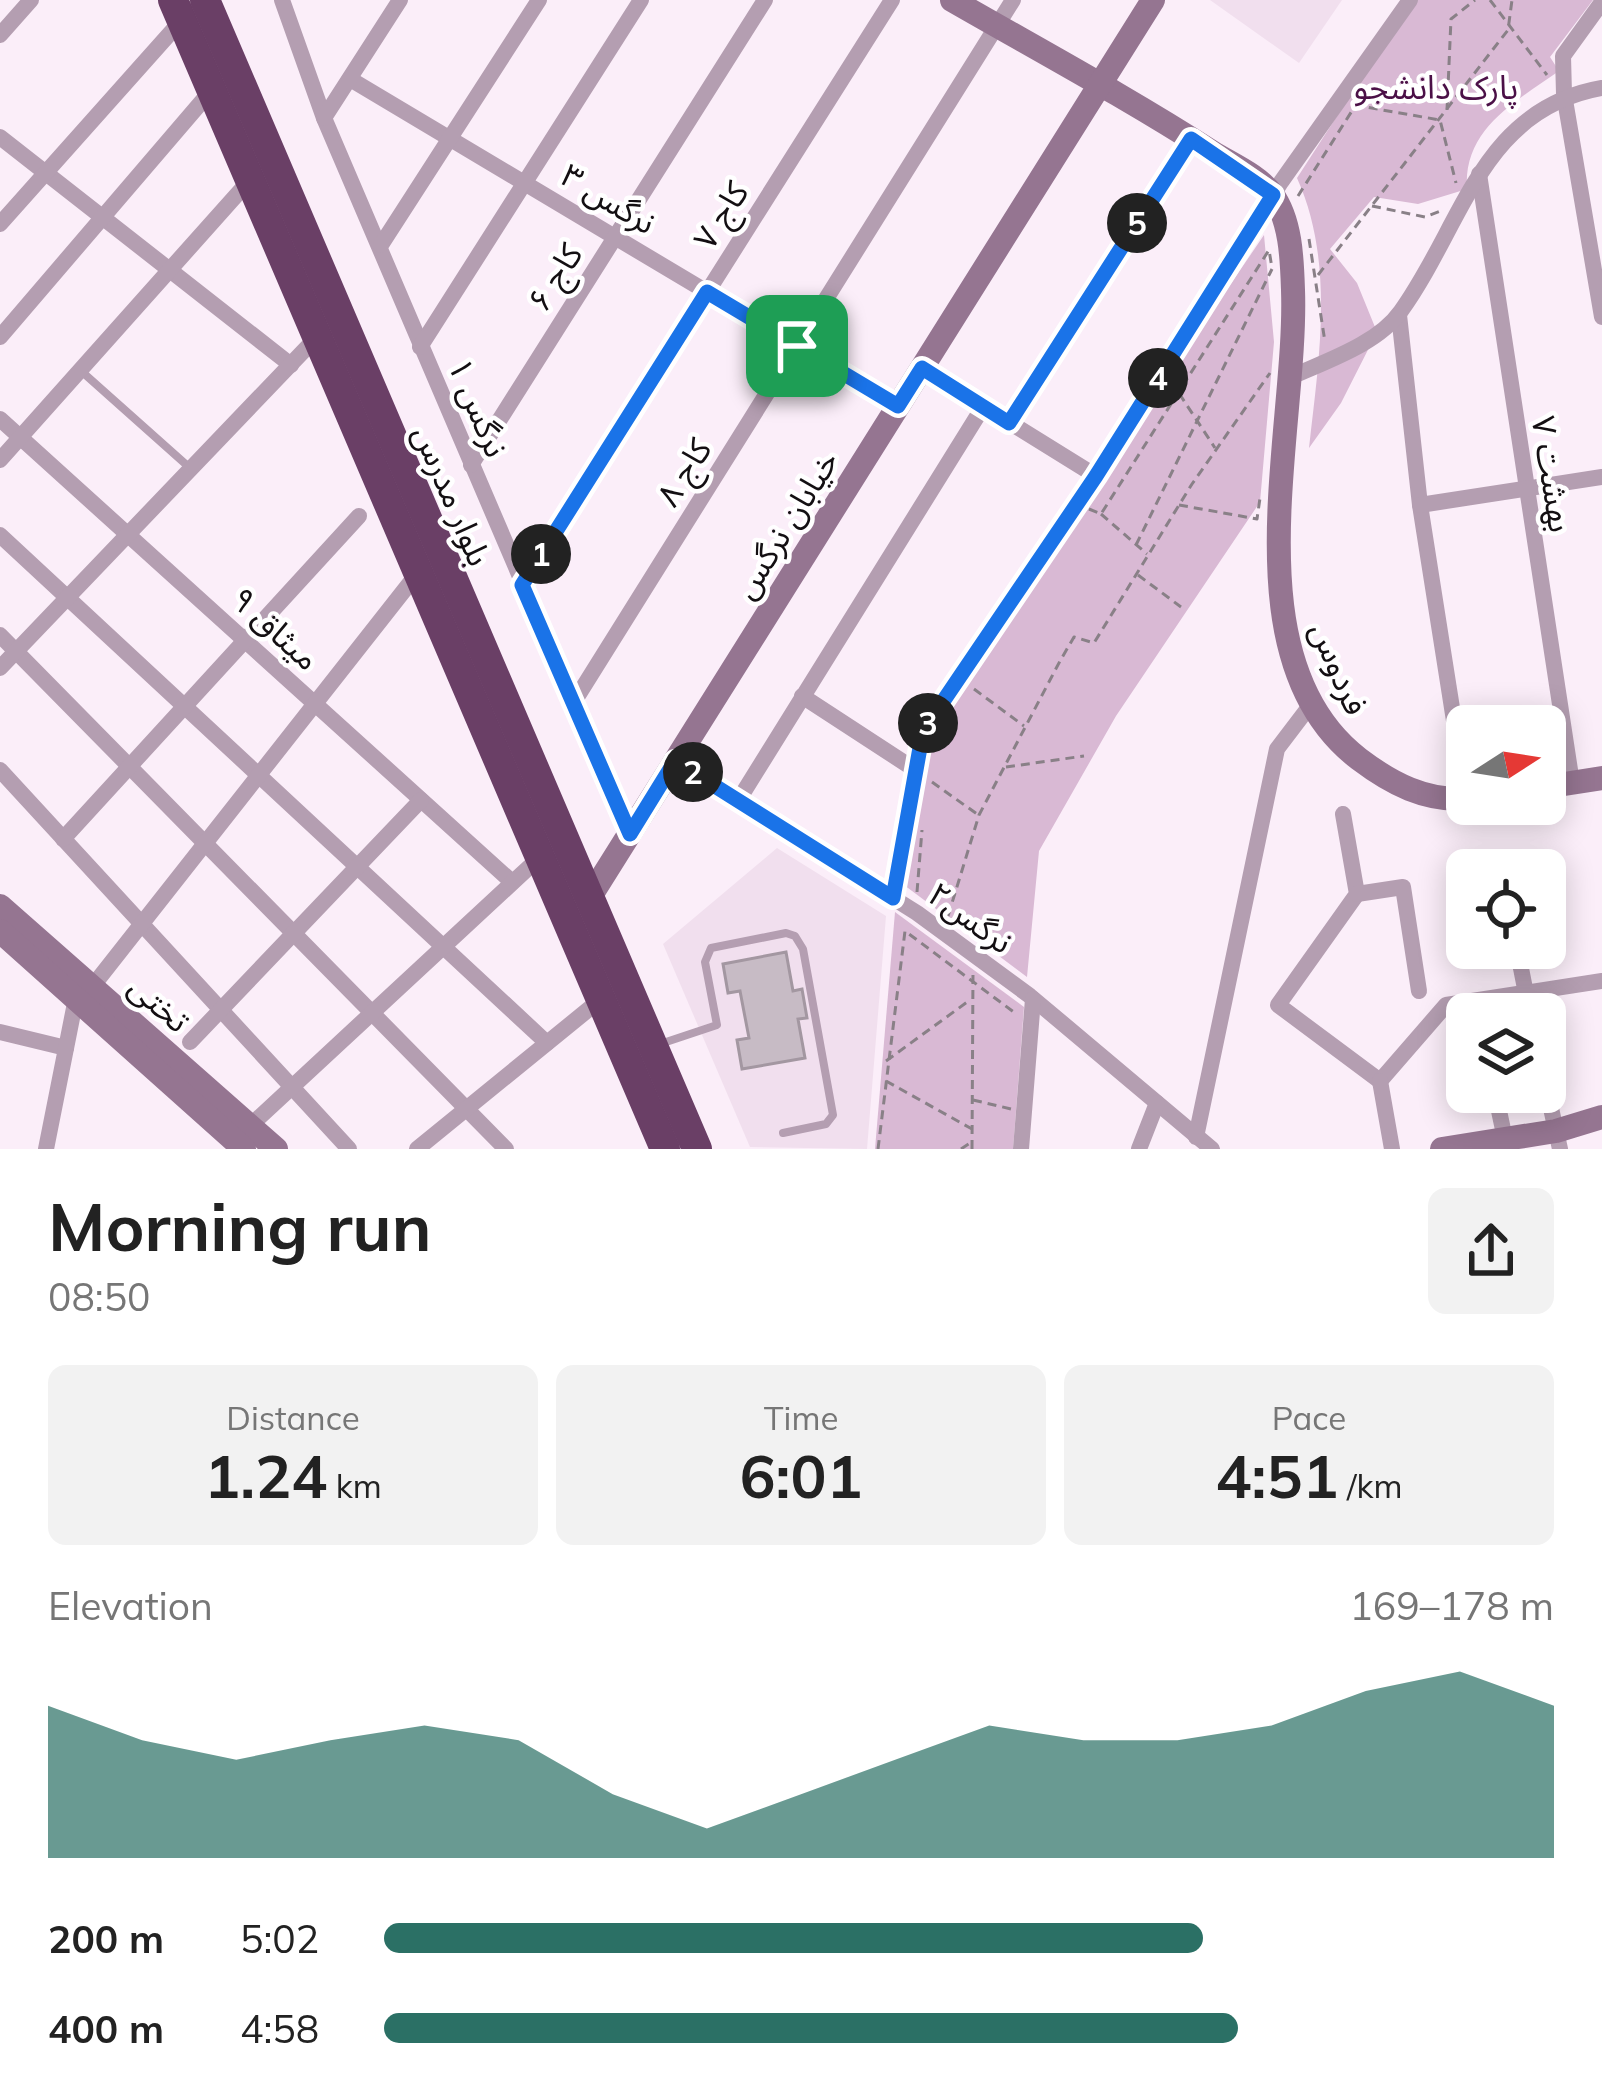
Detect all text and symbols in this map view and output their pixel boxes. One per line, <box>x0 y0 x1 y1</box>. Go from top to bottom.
park label: پارک دانشجو <box>1354 66 1518 109</box>
street label: نرگس ۳ <box>554 154 664 242</box>
street label: کاج ۷ <box>684 173 761 259</box>
pin: 5 <box>1107 193 1167 253</box>
text: 5 <box>1127 202 1147 243</box>
street label: کاج ۶ <box>518 235 595 321</box>
pin <box>746 295 848 397</box>
icon: arrive <box>764 313 830 379</box>
pin: 4 <box>1128 348 1188 408</box>
street label: نرگس ۱ <box>440 351 518 463</box>
text: 4 <box>1148 357 1168 398</box>
street label: بهشت ۷ <box>1524 413 1582 535</box>
street label: بلوار مدرس <box>405 418 501 572</box>
street label: کاج ۸ <box>647 430 724 516</box>
street label: خیابان نرگس <box>723 442 847 606</box>
pin: 1 <box>511 524 571 584</box>
text: 1 <box>531 533 551 574</box>
street label: میثاق ۹ <box>223 578 329 678</box>
street label: فردوس <box>1302 615 1378 721</box>
pin: 3 <box>898 693 958 753</box>
text: 3 <box>918 702 938 743</box>
north arrow <box>1446 705 1566 825</box>
map controls <box>1446 705 1566 1113</box>
pin: 2 <box>663 742 723 802</box>
text: 2 <box>683 751 703 792</box>
button: locate <box>1446 849 1566 969</box>
street label: نرگس۲ <box>921 872 1021 962</box>
street label: تختی <box>121 965 199 1041</box>
button: layers <box>1446 993 1566 1113</box>
text: Morning run <box>48 1185 431 1268</box>
button: share <box>1428 1188 1554 1314</box>
text: 08:50 <box>48 1272 151 1321</box>
text: Distance <box>226 1397 360 1438</box>
text: Time <box>764 1397 838 1438</box>
text: Pace <box>1272 1397 1346 1438</box>
text: 1.24 <box>204 1438 327 1513</box>
text: 6:01 <box>740 1438 862 1513</box>
text: 4:51 <box>1216 1438 1338 1513</box>
text: km <box>327 1465 382 1506</box>
text: /km <box>1338 1465 1402 1506</box>
text: Elevation <box>48 1581 213 1630</box>
text: 169–178 m <box>1349 1581 1554 1630</box>
text: 200 m <box>48 1914 164 1963</box>
text: 5:02 <box>240 1914 319 1963</box>
text: 400 m <box>48 2004 164 2053</box>
text: 4:58 <box>240 2004 319 2053</box>

